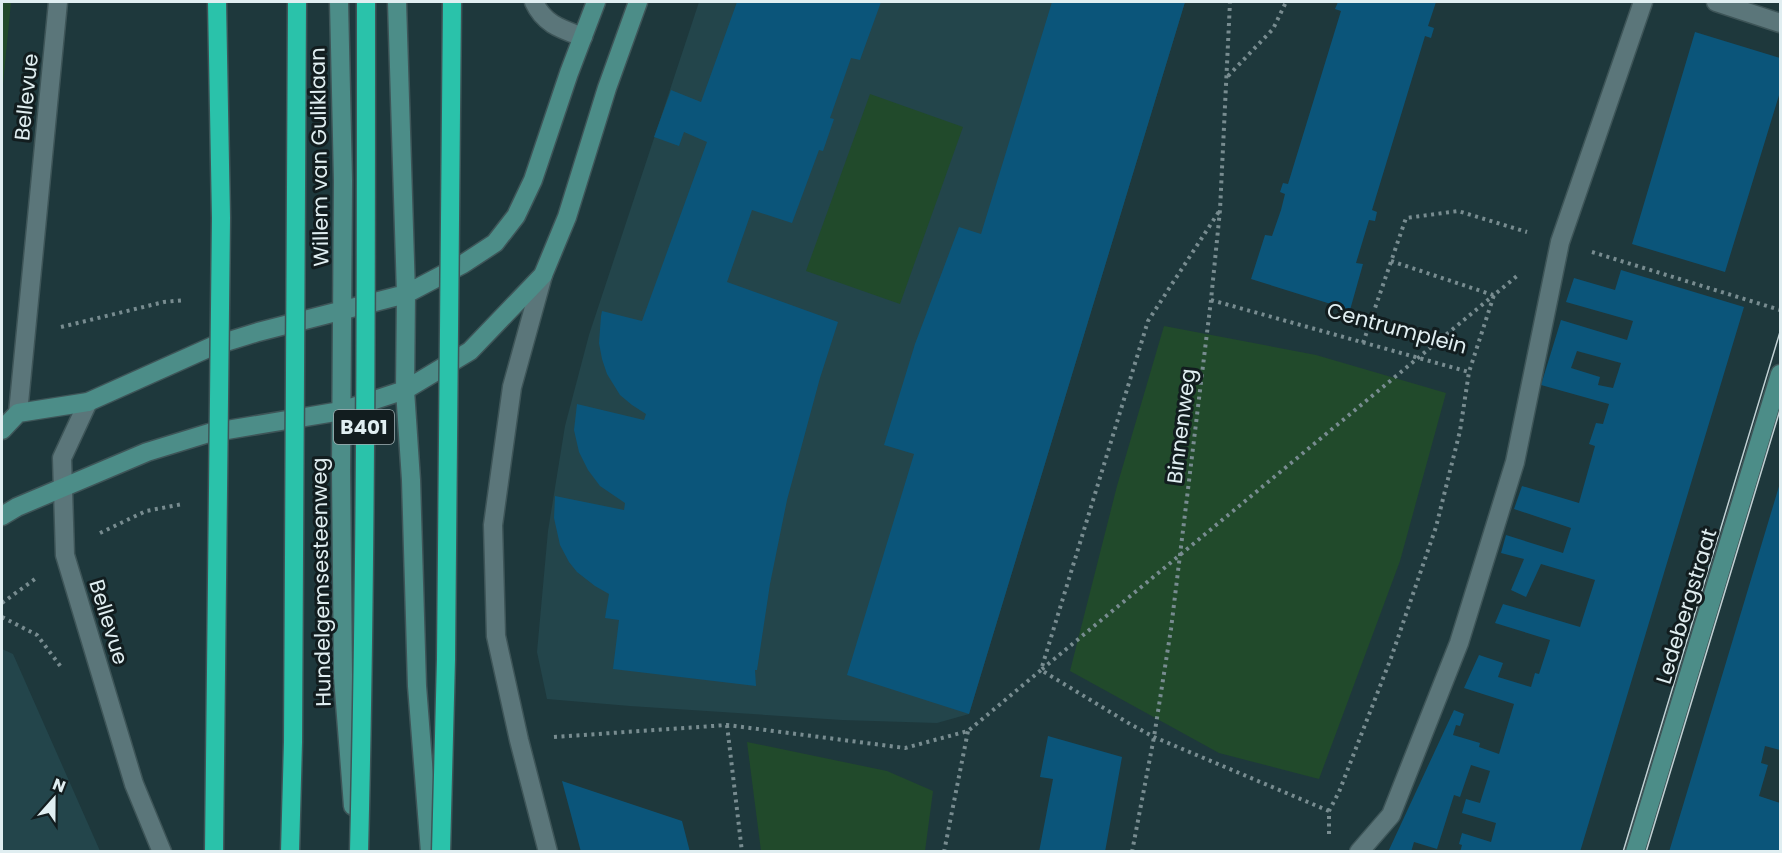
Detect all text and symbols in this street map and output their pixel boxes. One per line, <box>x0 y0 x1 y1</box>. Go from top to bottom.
street label: Willem van Guliklaan <box>303 47 335 267</box>
street label: Bellevue <box>7 52 45 142</box>
street label: Centrumplein <box>1324 295 1470 361</box>
street label: Binnenweg <box>1160 367 1202 485</box>
road number: B401 <box>334 410 394 444</box>
street label: Hundelgemsesteenweg <box>304 457 338 707</box>
street label: Ledebergstraat <box>1649 525 1723 687</box>
street label: Bellevue <box>82 576 136 668</box>
north arrow <box>24 769 84 829</box>
text: N <box>49 773 69 798</box>

